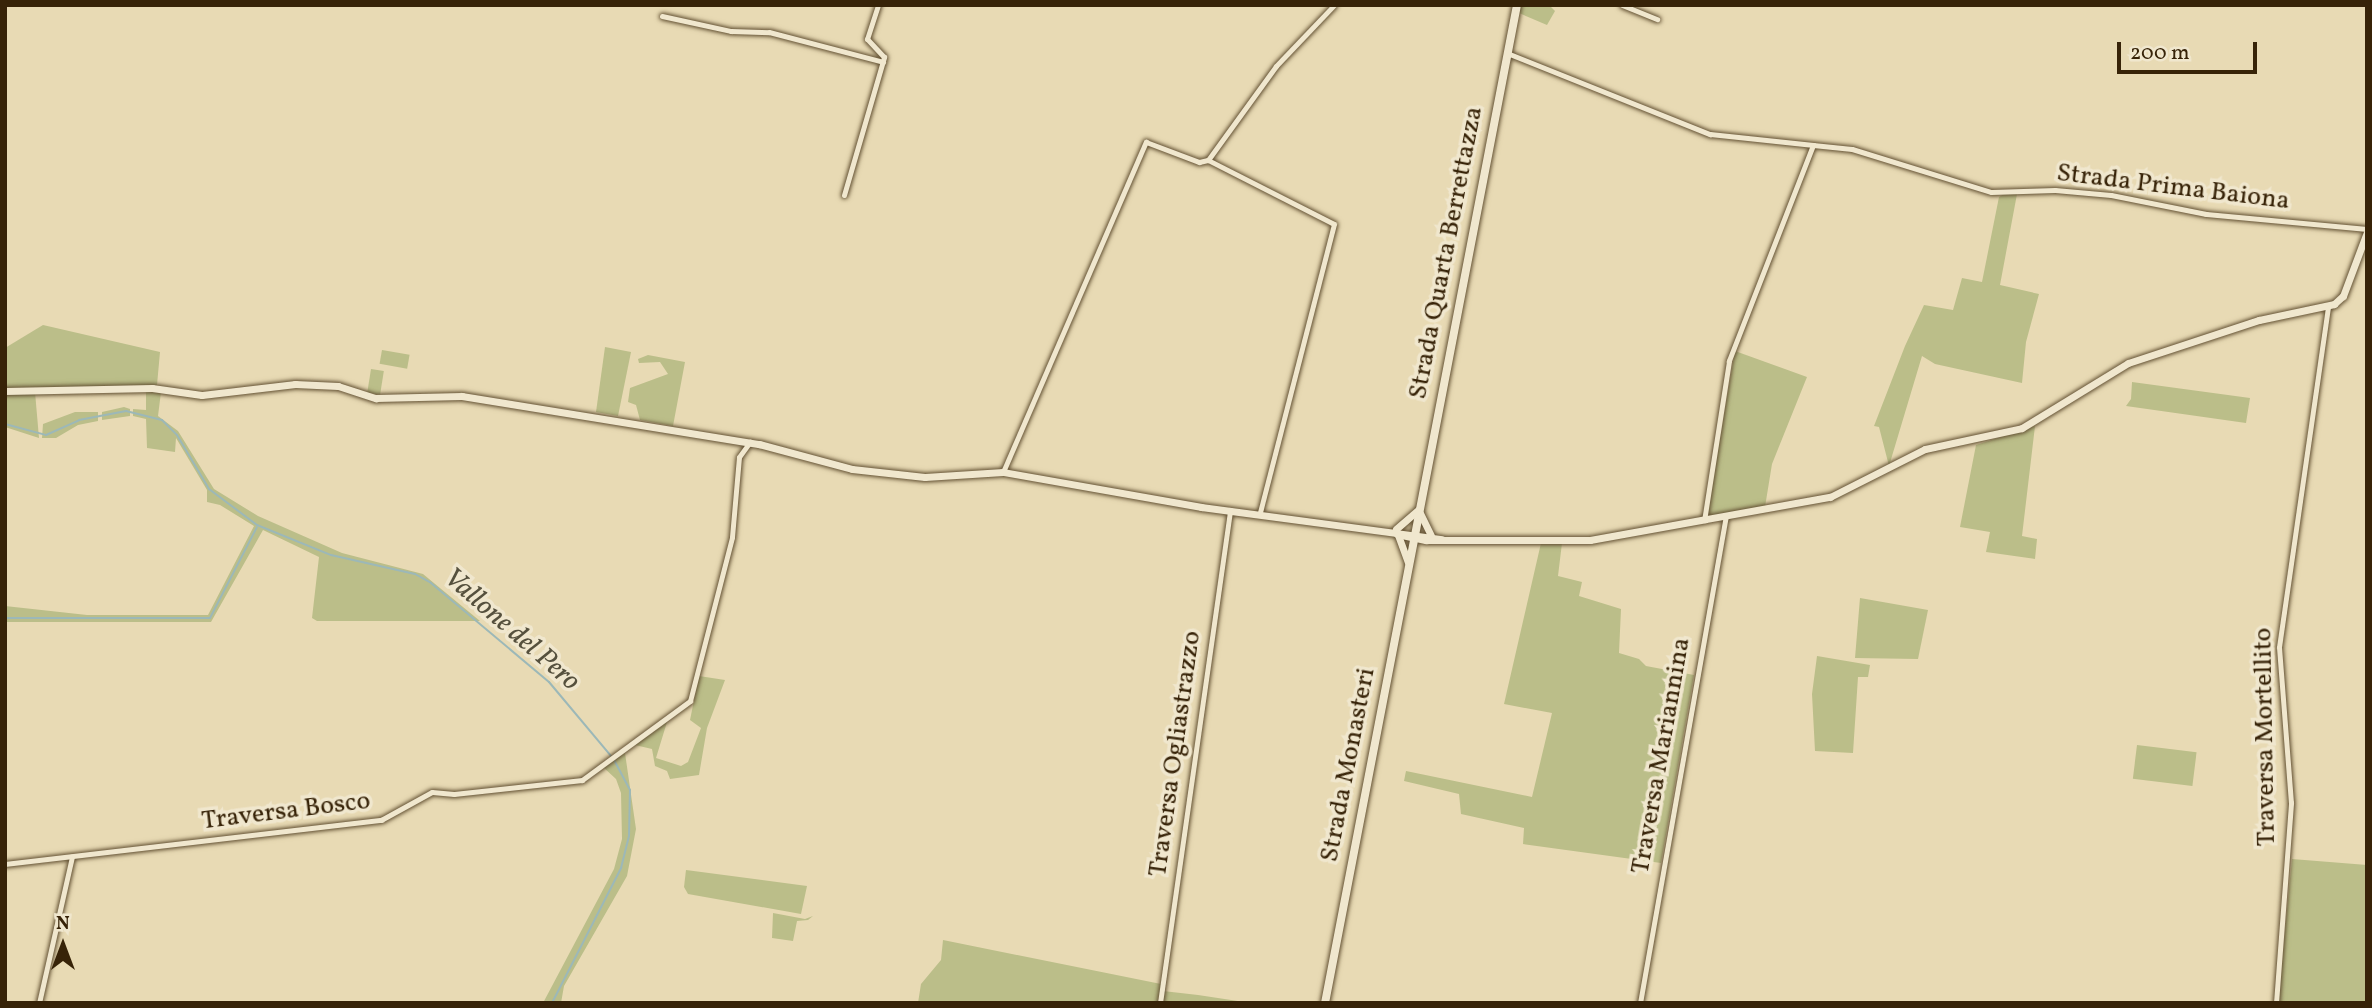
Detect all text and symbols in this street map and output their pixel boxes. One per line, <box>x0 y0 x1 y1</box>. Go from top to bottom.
scale bar <box>2120 28 2260 72</box>
text: 200 m <box>2130 39 2190 68</box>
street label: Strada Quarta Berrettazza <box>1403 104 1491 402</box>
street label: Strada Prima Baiona <box>2055 158 2291 218</box>
water label: Vallone del Pero <box>436 561 586 699</box>
street label: Traversa Mortellito <box>2248 627 2284 847</box>
street label: Traversa Ogliastrazzo <box>1143 629 1209 879</box>
street label: Traversa Mariannina <box>1626 635 1698 877</box>
street label: Strada Monasteri <box>1315 665 1383 865</box>
street label: Traversa Bosco <box>200 786 372 838</box>
north arrow <box>28 910 98 980</box>
text: N <box>56 911 70 937</box>

